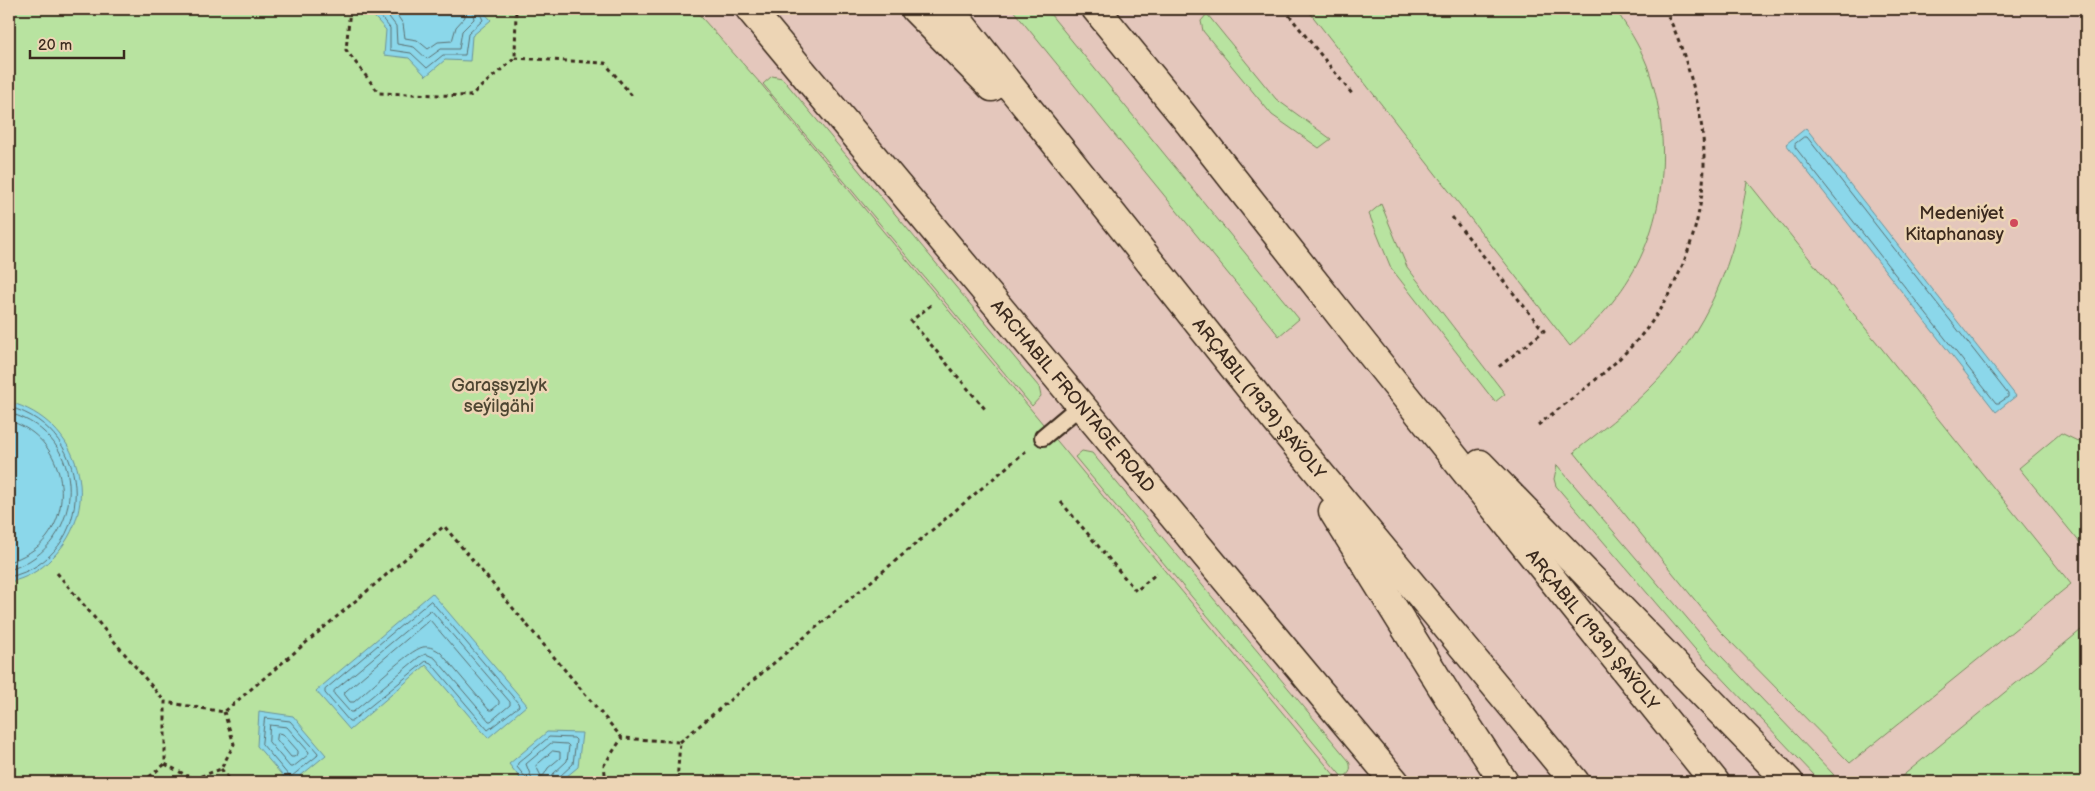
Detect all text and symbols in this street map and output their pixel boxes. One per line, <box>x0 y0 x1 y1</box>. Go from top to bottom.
scale bar <box>30 28 124 60</box>
text: 20 m <box>38 36 72 55</box>
place label: Medeniýet Kitaphanasy <box>1905 203 2005 245</box>
marker: Medeniýet Kitaphanasy <box>2008 217 2020 229</box>
street label: ARCHABIL FRONTAGE ROAD <box>986 295 1159 497</box>
street label: ARÇABIL (1939) ŞAÝOLY <box>1188 314 1331 483</box>
park label: Garaşsyzlyk seýilgähi <box>451 375 547 417</box>
street label: ARÇABIL (1939) ŞAÝOLY <box>1522 545 1664 715</box>

